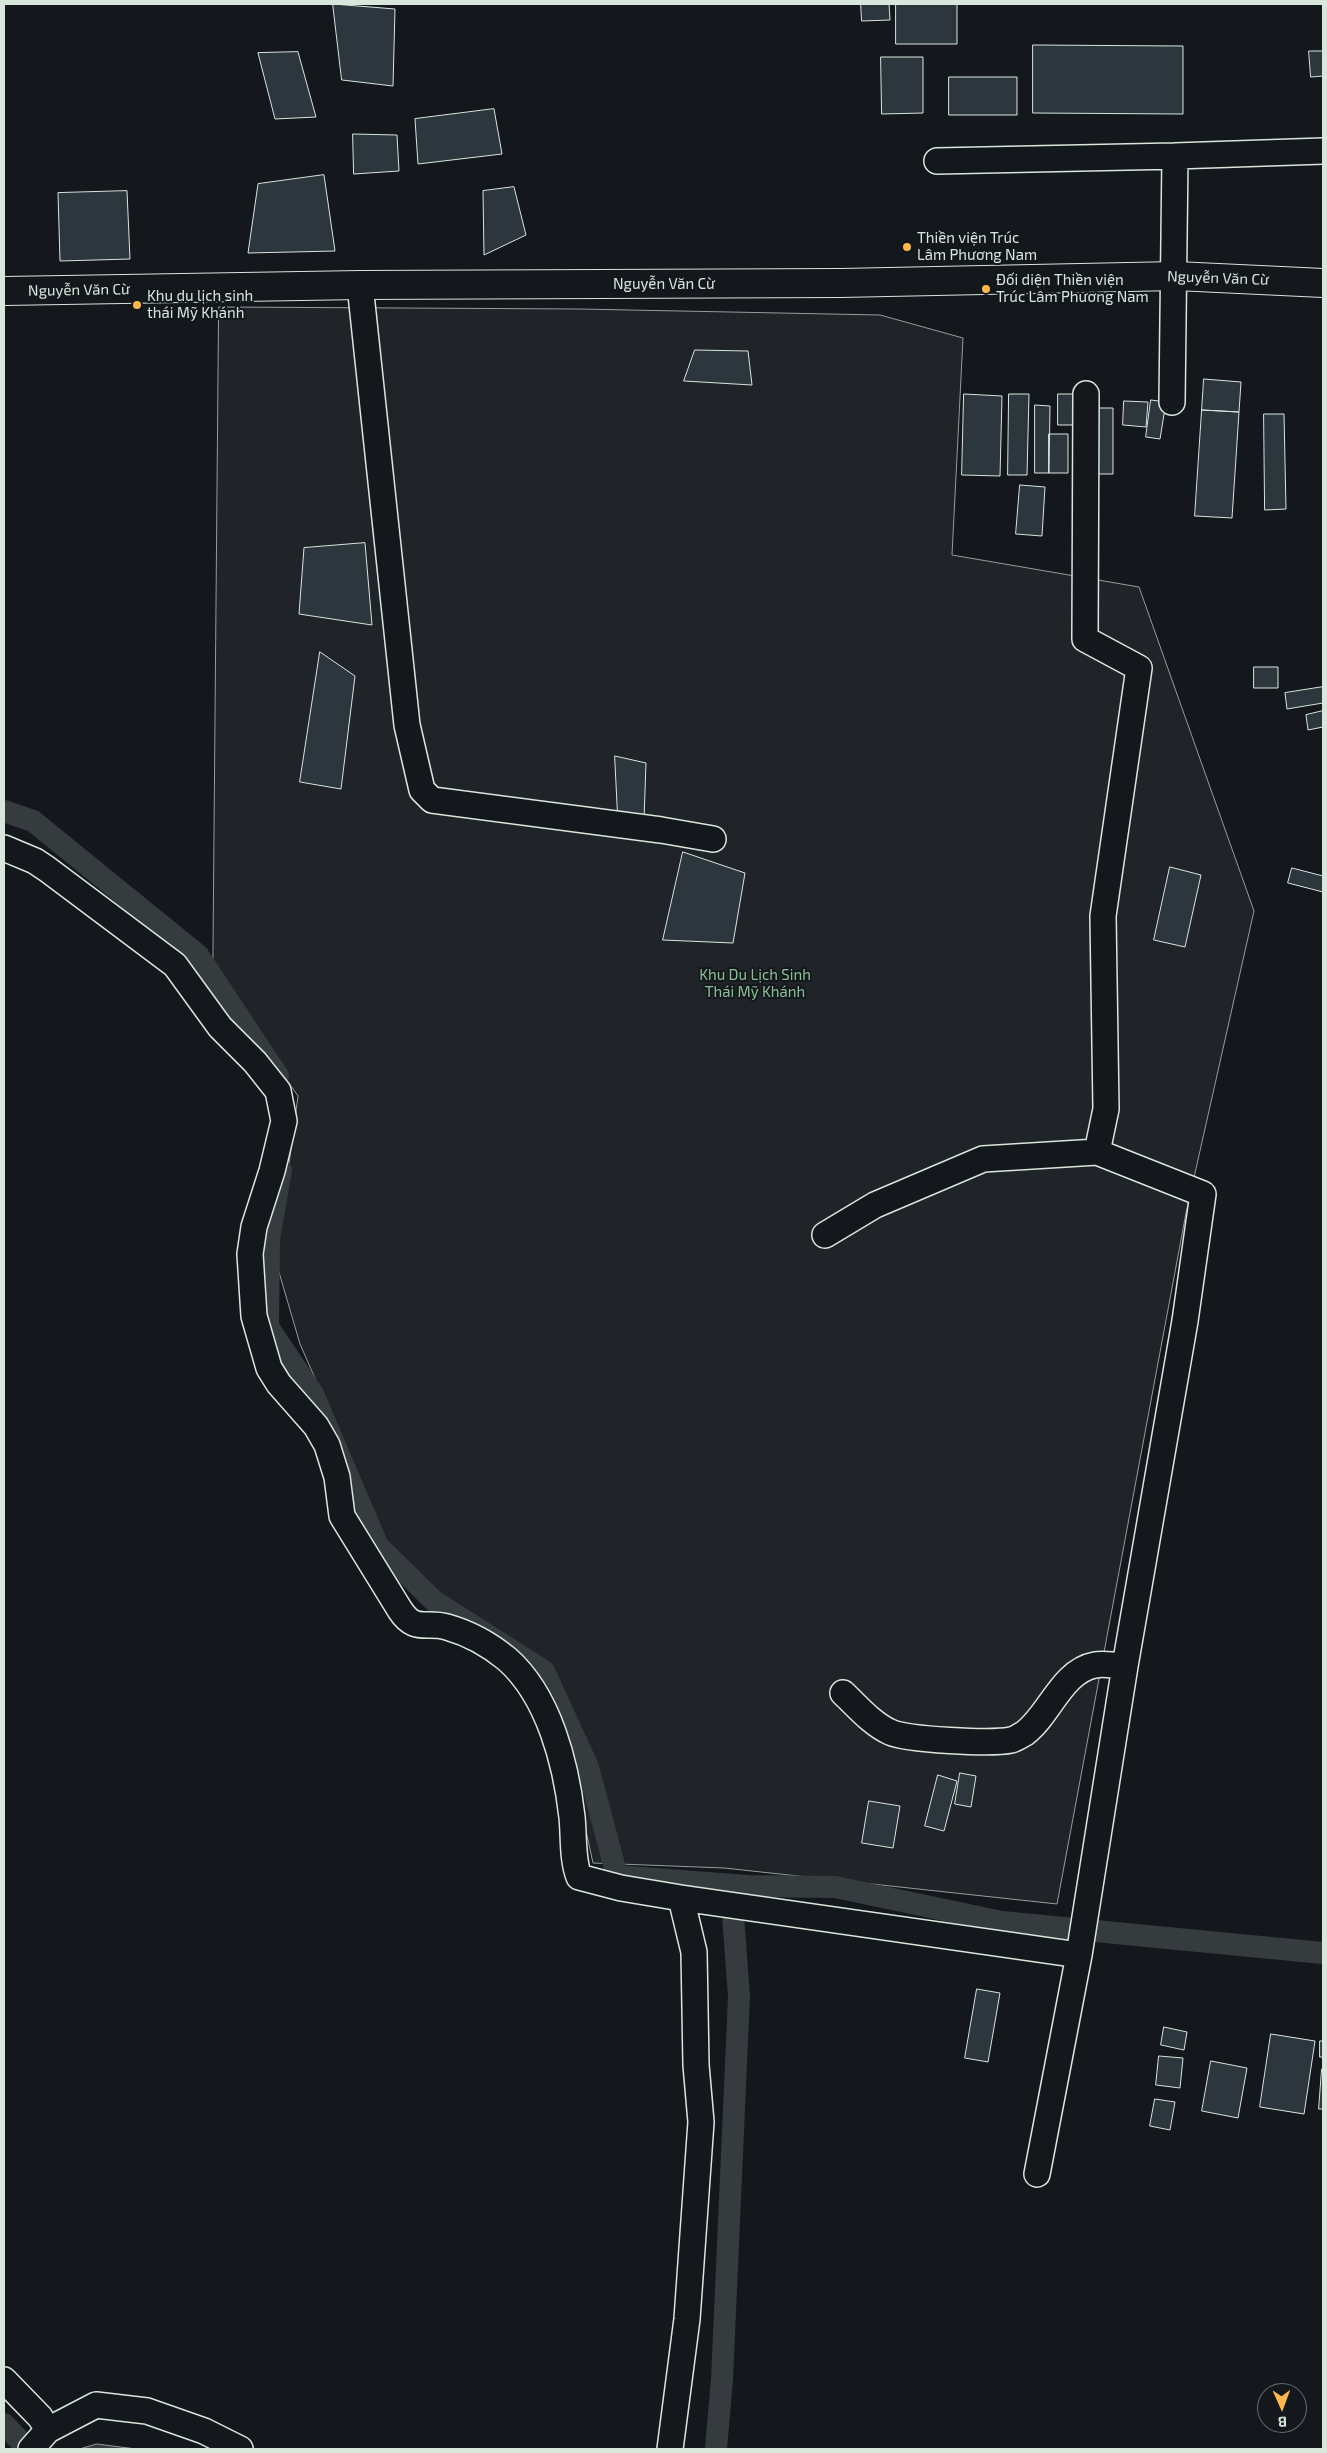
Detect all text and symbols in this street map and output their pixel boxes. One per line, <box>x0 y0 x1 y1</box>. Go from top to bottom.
place label: Thiền viện Trúc Lâm Phương Nam <box>917 229 1037 264</box>
marker: Thiền viện Trúc Lâm Phương Nam <box>901 241 913 253</box>
street label: Nguyễn Văn Cừ <box>1167 267 1269 289</box>
place label: Đối diện Thiền viện Trúc Lâm Phương Nam <box>996 271 1149 306</box>
street label: Nguyễn Văn Cừ <box>613 275 715 293</box>
street label: Nguyễn Văn Cừ <box>28 280 130 300</box>
marker: Đối diện Thiền viện Trúc Lâm Phương Nam <box>980 283 992 295</box>
place label: Khu du lịch sinh thái Mỹ Khánh <box>147 287 253 322</box>
marker: Khu du lịch sinh thái Mỹ Khánh <box>131 299 143 311</box>
park label: Khu Du Lịch Sinh Thái Mỹ Khánh <box>699 966 811 1001</box>
north arrow <box>1257 2383 1307 2433</box>
text: B <box>1278 2414 1287 2431</box>

